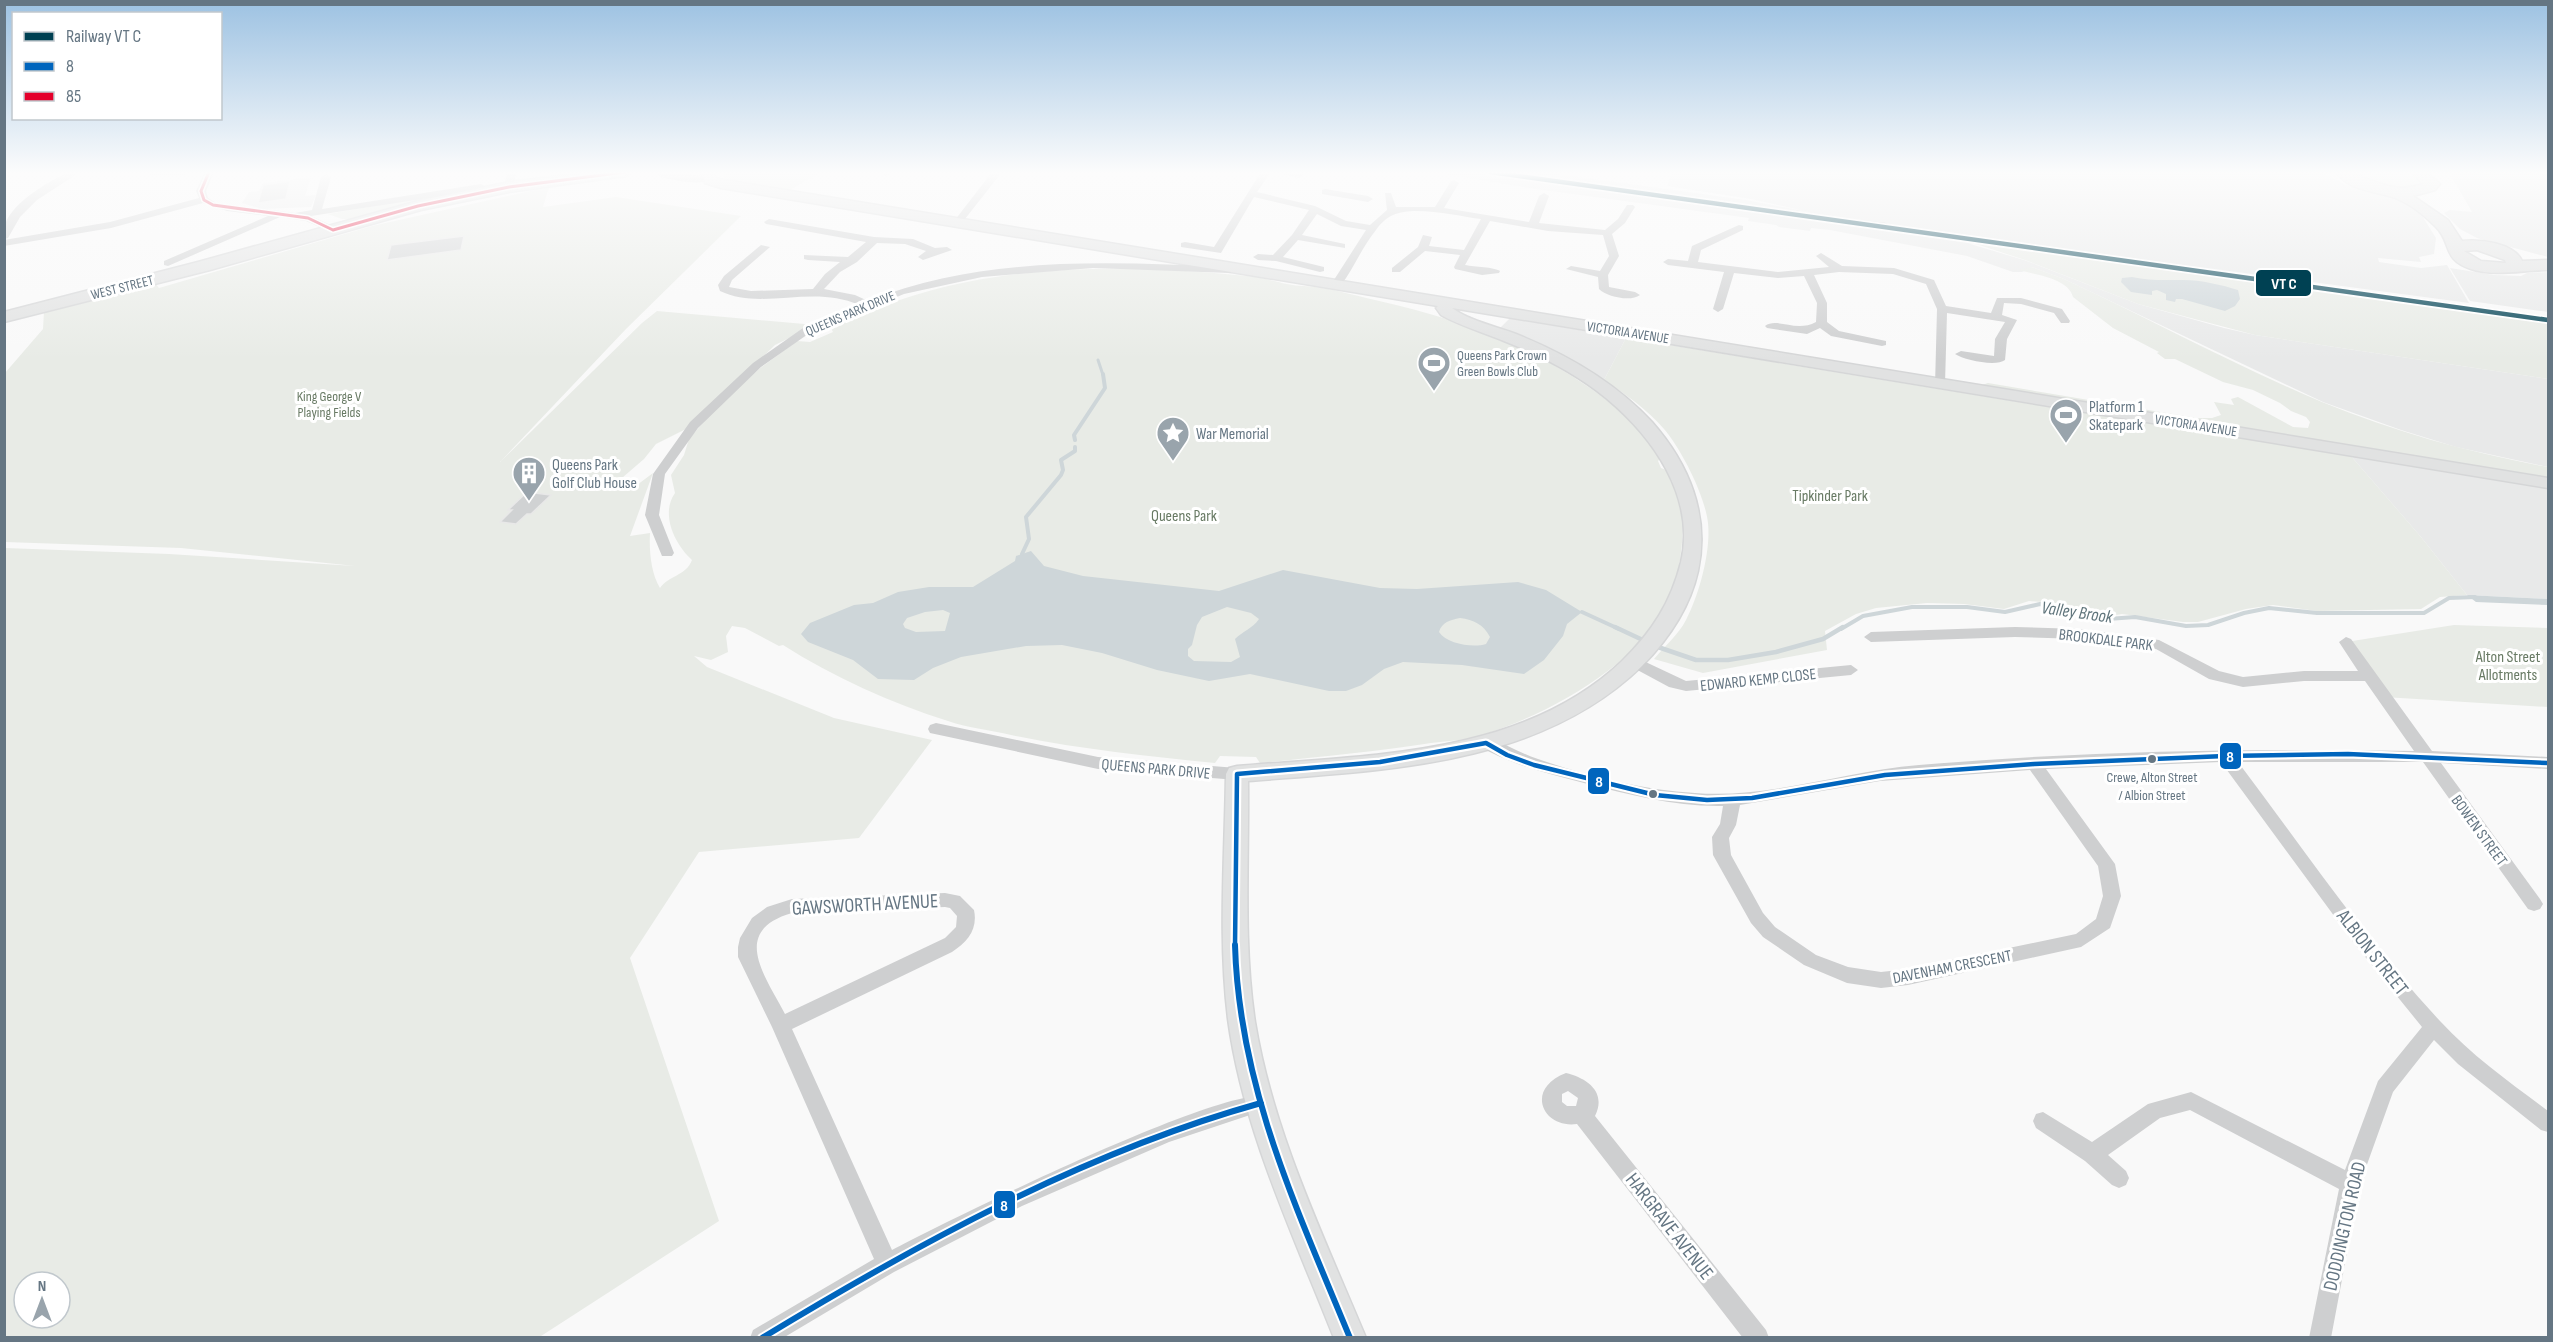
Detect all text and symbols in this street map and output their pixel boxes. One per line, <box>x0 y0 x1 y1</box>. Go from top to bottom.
legend <box>12 12 222 120</box>
text: Railway VT C <box>66 26 141 47</box>
text: 8 <box>66 56 74 77</box>
text: 85 <box>66 86 81 107</box>
line badge: VT C <box>2255 269 2312 297</box>
street label: WEST STREET <box>89 271 156 303</box>
text: VT C <box>2271 275 2297 294</box>
street label: QUEENS PARK DRIVE <box>803 287 898 340</box>
street label: VICTORIA AVENUE <box>1586 318 1671 347</box>
sports icon: Queens Park Crown Green Bowls Club <box>1416 345 1452 392</box>
place label: Queens Park Crown Green Bowls Club <box>1457 347 1547 380</box>
park label: King George V Playing Fields <box>297 388 362 421</box>
sports icon: Platform 1 Skatepark <box>2048 397 2084 444</box>
place label: Platform 1 Skatepark <box>2089 398 2144 435</box>
street label: VICTORIA AVENUE <box>2154 411 2239 440</box>
place icon: War Memorial <box>1155 415 1191 462</box>
place label: War Memorial <box>1196 425 1269 444</box>
building icon: Queens Park Golf Club House <box>511 455 547 502</box>
place label: Queens Park Golf Club House <box>552 456 637 493</box>
park label: Tipkinder Park <box>1792 487 1868 506</box>
park label: Queens Park <box>1151 507 1217 526</box>
water label: Valley Brook <box>2040 597 2115 628</box>
street label: BROOKDALE PARK <box>2058 625 2155 656</box>
park label: Alton Street Allotments <box>2475 648 2540 685</box>
street label: EDWARD KEMP CLOSE <box>1699 665 1817 696</box>
line badge: 8 <box>2219 742 2242 770</box>
text: 8 <box>2226 748 2234 767</box>
marker: Crewe, Alton Street / Albion Street <box>2146 753 2158 765</box>
street label: QUEENS PARK DRIVE <box>1101 755 1211 784</box>
line badge: 8 <box>1587 767 1610 795</box>
place label: Crewe, Alton Street / Albion Street <box>2107 769 2197 804</box>
text: 8 <box>1595 773 1603 792</box>
unlabelled marker <box>1647 788 1659 800</box>
street label: BOWEN STREET <box>2447 792 2511 870</box>
street label: GAWSWORTH AVENUE <box>791 889 939 921</box>
street label: ALBION STREET <box>2331 904 2413 1000</box>
street label: DAVENHAM CRESCENT <box>1891 947 2014 988</box>
street label: DODDINGTON ROAD <box>2318 1159 2371 1293</box>
street label: HARGRAVE AVENUE <box>1620 1168 1718 1285</box>
line badge: 8 <box>993 1190 1016 1219</box>
text: 8 <box>1000 1197 1008 1216</box>
north arrow <box>12 1270 72 1330</box>
text: N <box>38 1277 46 1296</box>

